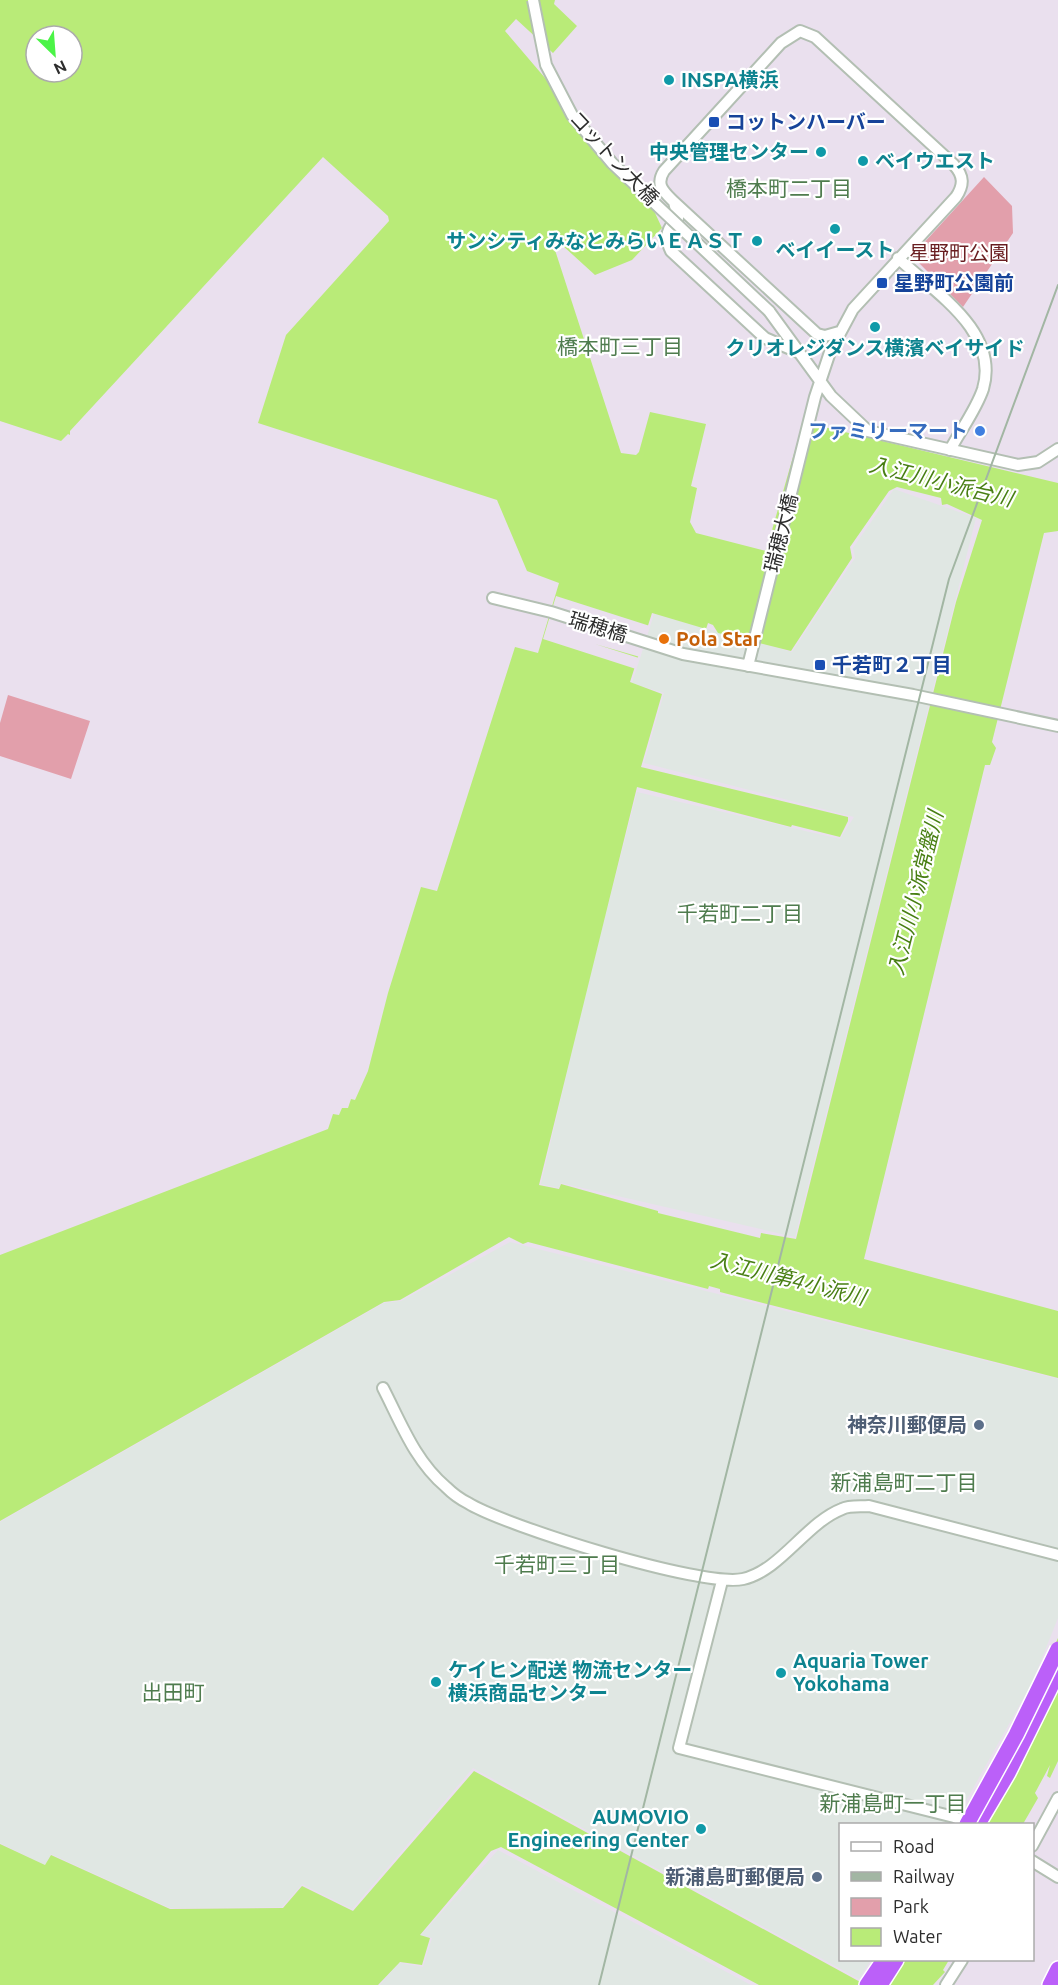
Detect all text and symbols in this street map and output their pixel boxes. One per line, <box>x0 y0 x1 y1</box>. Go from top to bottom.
north arrow <box>24 24 84 84</box>
text: N <box>51 57 70 78</box>
place label: INSPA横浜 <box>681 68 779 91</box>
marker: INSPA横浜 <box>662 73 676 87</box>
street label: コットン大橋 <box>565 106 664 209</box>
place label: コットンハーバー <box>726 110 886 133</box>
marker: コットンハーバー <box>707 115 721 129</box>
place label: 中央管理センター <box>649 140 809 163</box>
marker: 中央管理センター <box>814 145 828 159</box>
place label: ベイウエスト <box>875 149 995 172</box>
marker: ベイウエスト <box>856 154 870 168</box>
district label: 橋本町二丁目 <box>726 176 852 200</box>
marker: ベイイースト <box>828 222 842 236</box>
place label: サンシティみなとみらいＥＡＳＴ <box>446 229 745 252</box>
marker: サンシティみなとみらいＥＡＳＴ <box>750 234 764 248</box>
place label: ベイイースト <box>776 238 895 261</box>
park label: 星野町公園 <box>909 241 1009 264</box>
place label: 星野町公園前 <box>894 271 1014 294</box>
marker: 星野町公園前 <box>875 276 889 290</box>
marker: クリオレジダンス横濱ベイサイド <box>868 320 882 334</box>
district label: 橋本町三丁目 <box>557 334 683 358</box>
place label: クリオレジダンス横濱ベイサイド <box>725 336 1025 359</box>
place label: ファミリーマート <box>808 419 968 442</box>
marker: ファミリーマート <box>973 424 987 438</box>
water label: 入江川小派台川 <box>867 452 1017 511</box>
street label: 瑞穂大橋 <box>760 491 801 574</box>
street label: 瑞穂橋 <box>566 607 630 646</box>
place label: Pola Star <box>676 627 762 650</box>
marker: Pola Star <box>657 632 671 646</box>
place label: 千若町２丁目 <box>832 653 952 676</box>
marker: 千若町２丁目 <box>813 658 827 672</box>
water label: 入江川小派常盤川 <box>883 806 947 977</box>
district label: 千若町二丁目 <box>677 901 803 925</box>
water label: 入江川第4小派川 <box>708 1247 870 1309</box>
place label: 神奈川郵便局 <box>847 1413 967 1436</box>
marker: 神奈川郵便局 <box>972 1418 986 1432</box>
district label: 新浦島町二丁目 <box>831 1470 978 1494</box>
district label: 千若町三丁目 <box>494 1552 620 1576</box>
place label: Aquaria Tower Yokohama <box>793 1649 929 1695</box>
place label: ケイヒン配送 物流センター 横浜商品センター <box>448 1658 692 1704</box>
marker: Aquaria Tower Yokohama <box>774 1666 788 1680</box>
marker: ケイヒン配送 物流センター 横浜商品センター <box>429 1675 443 1689</box>
district label: 出田町 <box>142 1680 205 1704</box>
district label: 新浦島町一丁目 <box>820 1791 967 1815</box>
place label: AUMOVIO Engineering Center <box>507 1805 690 1851</box>
marker: AUMOVIO Engineering Center <box>694 1822 708 1836</box>
legend <box>839 1823 1034 1961</box>
text: Road <box>893 1836 935 1856</box>
place label: 新浦島町郵便局 <box>665 1865 805 1888</box>
text: Railway <box>893 1866 955 1886</box>
marker: 新浦島町郵便局 <box>810 1870 824 1884</box>
text: Park <box>893 1896 929 1916</box>
text: Water <box>893 1926 943 1946</box>

